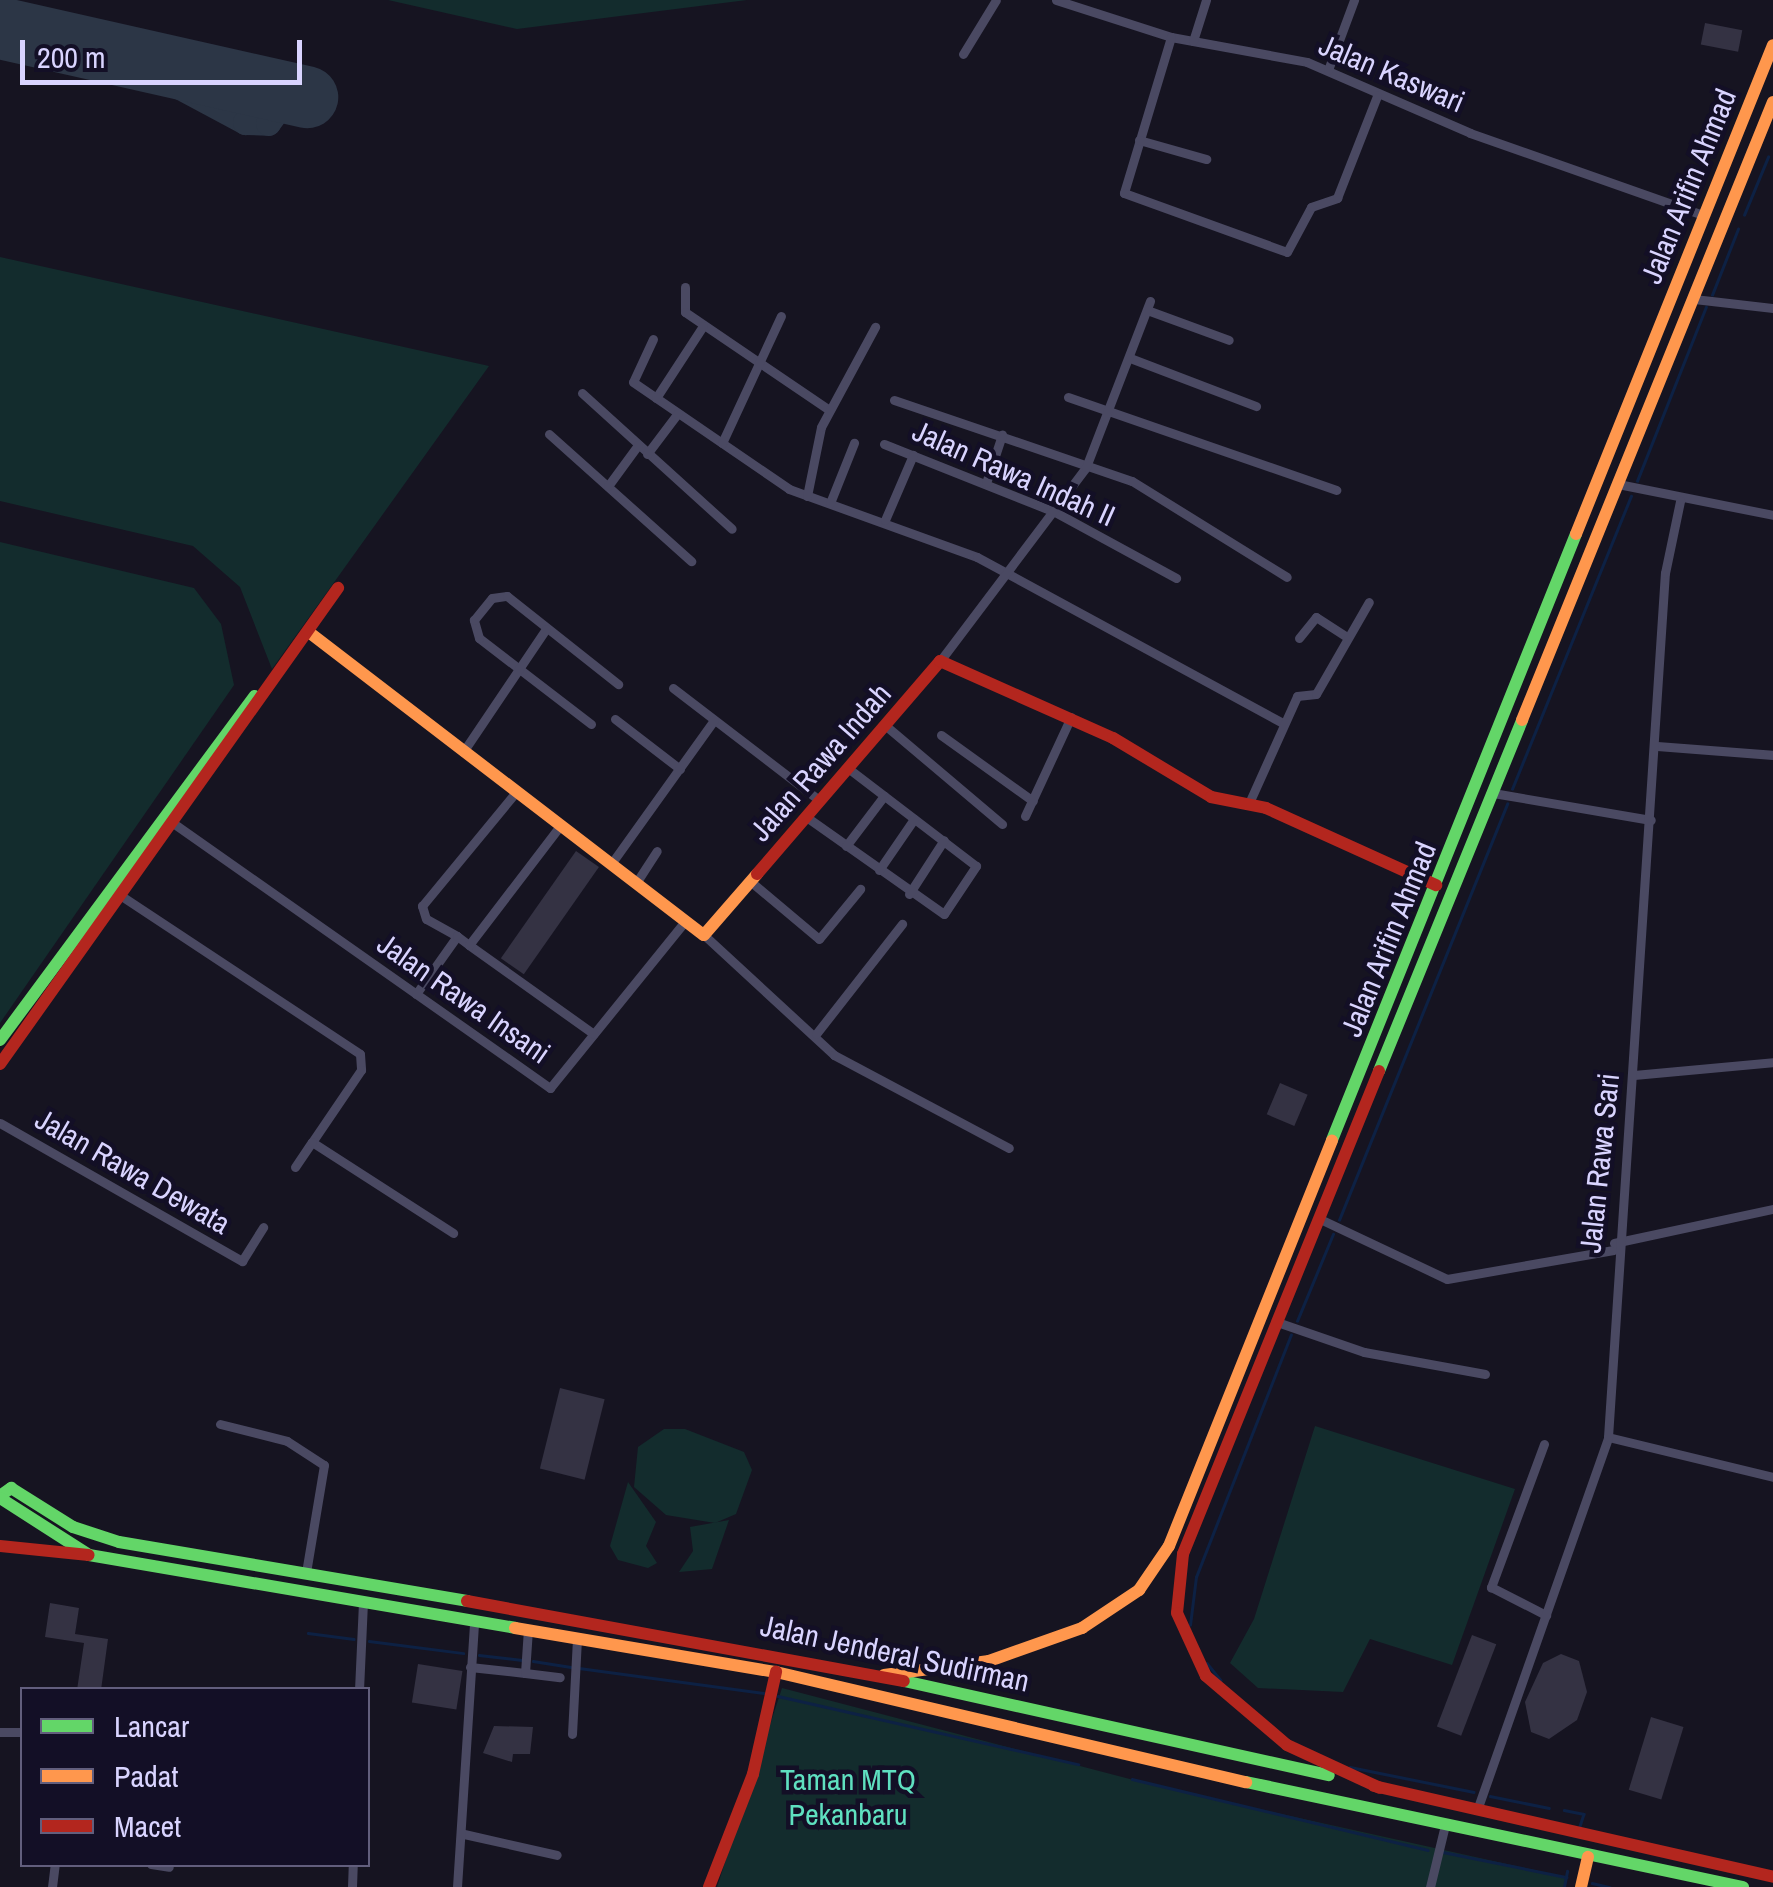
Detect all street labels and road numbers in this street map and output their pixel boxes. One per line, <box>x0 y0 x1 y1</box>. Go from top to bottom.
street label: Jalan Kaswari <box>1314 26 1470 120</box>
street label: Jalan Arifin Ahmad <box>1632 82 1744 290</box>
street label: Jalan Rawa Indah II <box>907 412 1121 534</box>
street label: Jalan Rawa Indah <box>742 676 898 848</box>
street label: Jalan Arifin Ahmad <box>1332 835 1444 1043</box>
street label: Jalan Rawa Insani <box>371 925 557 1071</box>
street label: Jalan Rawa Sari <box>1572 1071 1626 1255</box>
street label: Jalan Rawa Dewata <box>29 1101 237 1241</box>
street label: Jalan Jenderal Sudirman <box>758 1607 1032 1699</box>

